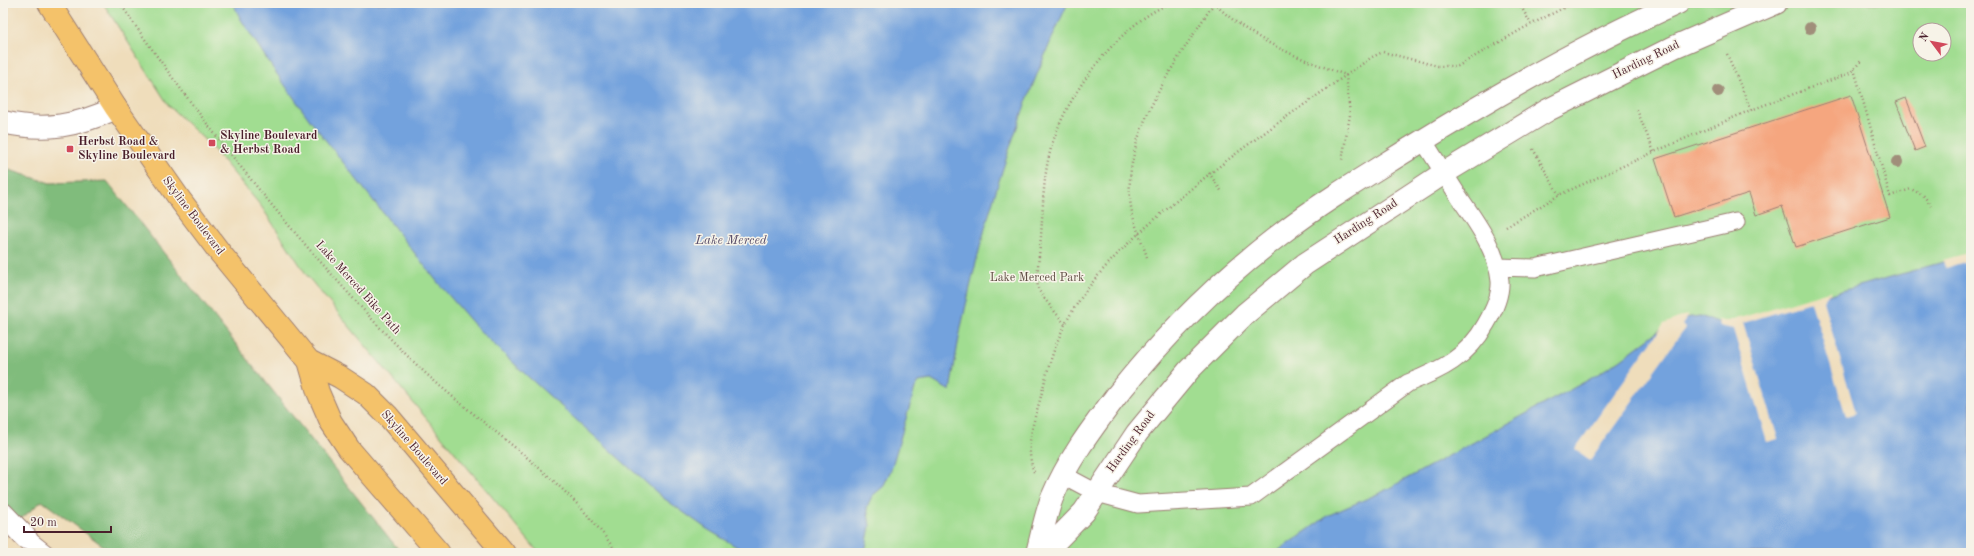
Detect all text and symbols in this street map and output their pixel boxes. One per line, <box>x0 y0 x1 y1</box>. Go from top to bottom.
north arrow <box>1912 22 1952 62</box>
text: N <box>1918 31 1932 44</box>
street label: Harding Road <box>1611 39 1681 81</box>
place label: Skyline Boulevard & Herbst Road <box>220 130 318 156</box>
place label: Herbst Road & Skyline Boulevard <box>78 136 176 162</box>
marker: Skyline Boulevard & Herbst Road <box>207 138 217 148</box>
marker: Herbst Road & Skyline Boulevard <box>65 144 75 154</box>
street label: Skyline Boulevard <box>160 175 226 257</box>
street label: Harding Road <box>1332 197 1400 247</box>
water label: Lake Merced <box>694 234 767 247</box>
street label: Lake Merced Bike Path <box>313 239 403 337</box>
park label: Lake Merced Park <box>990 272 1084 284</box>
street label: Skyline Boulevard <box>379 408 449 488</box>
street label: Harding Road <box>1105 409 1157 475</box>
scale bar <box>24 508 111 534</box>
text: 20 m <box>30 517 57 529</box>

